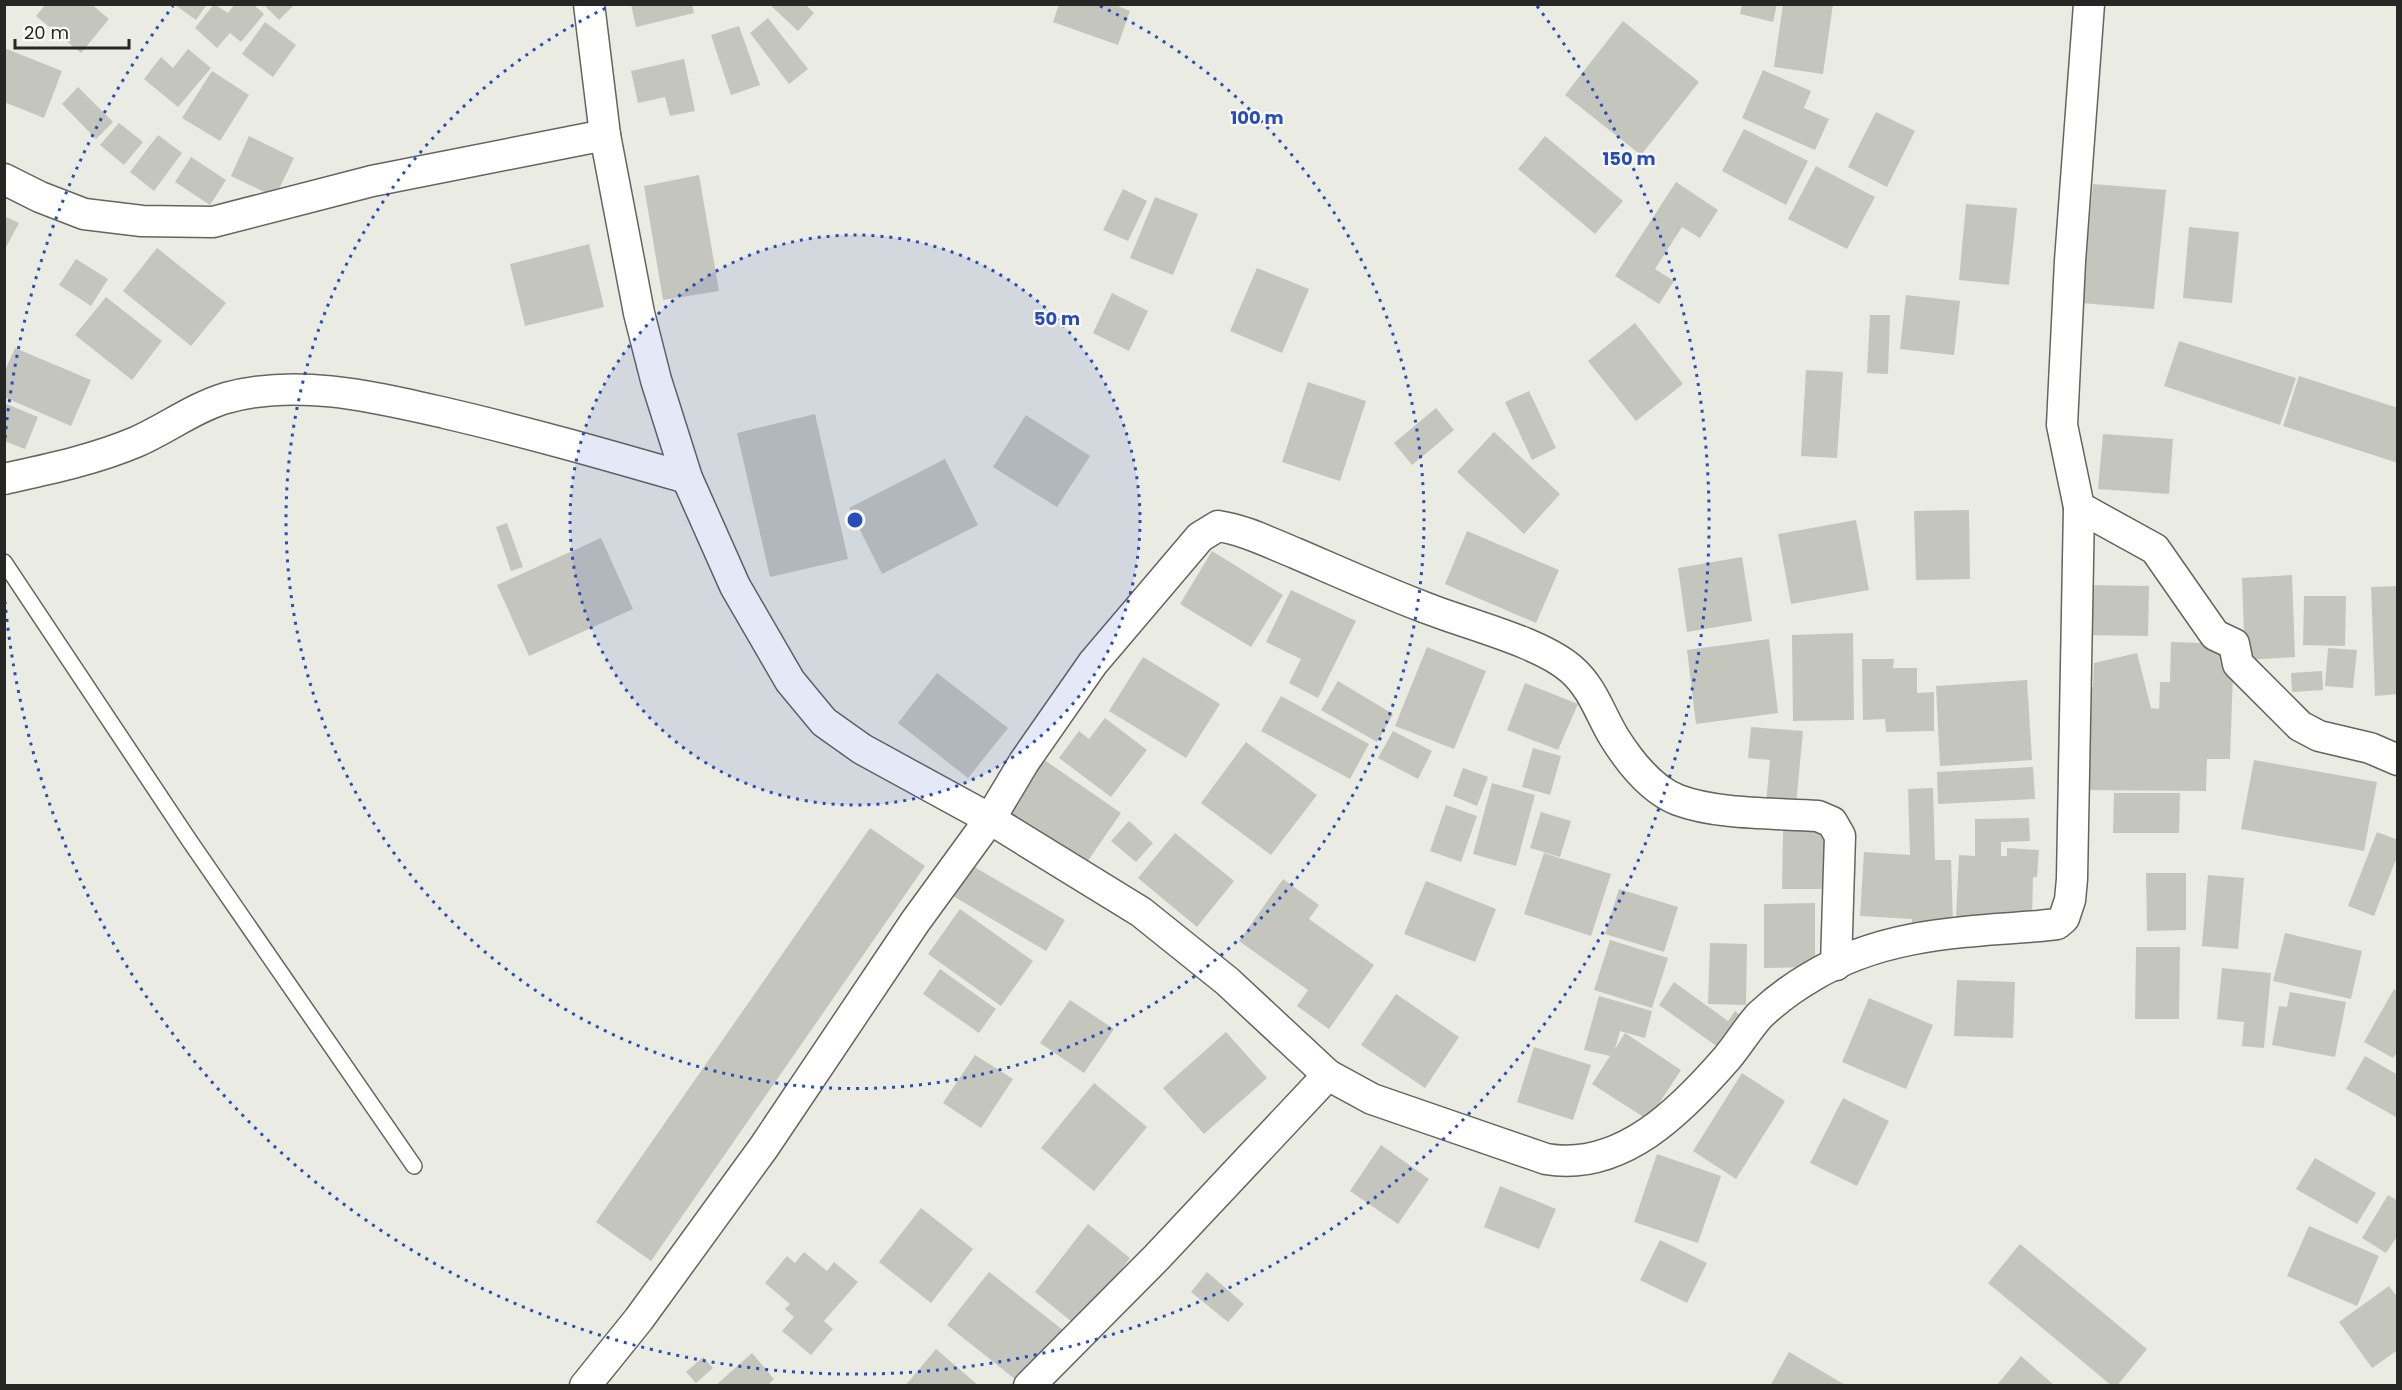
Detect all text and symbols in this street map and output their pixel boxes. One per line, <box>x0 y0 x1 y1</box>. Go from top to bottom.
scale bar <box>15 12 129 50</box>
text: 20 m <box>24 20 69 45</box>
text: 100 m <box>1230 105 1284 130</box>
text: 150 m <box>1602 146 1656 171</box>
text: 50 m <box>1034 306 1080 331</box>
centre of rings <box>845 510 865 530</box>

